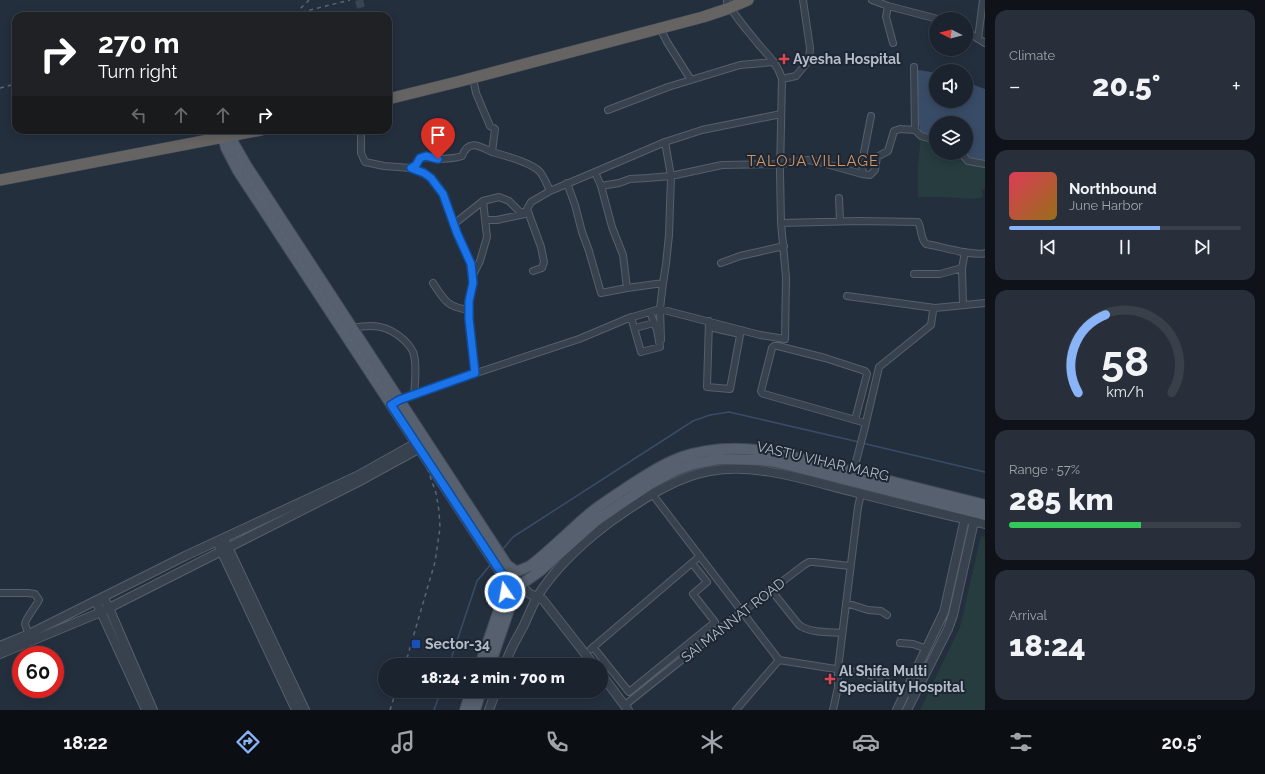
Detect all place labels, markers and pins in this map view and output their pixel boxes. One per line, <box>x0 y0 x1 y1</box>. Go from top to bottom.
place label: Ayesha Hospital <box>793 51 901 67</box>
marker: Ayesha Hospital <box>778 53 790 65</box>
pin <box>421 118 455 159</box>
place label: Sector-34 <box>425 636 490 652</box>
marker: Sector-34 <box>410 638 422 650</box>
place label: Al Shifa Multi Speciality Hospital <box>839 663 965 695</box>
marker: Al Shifa Multi Speciality Hospital <box>824 673 836 685</box>

